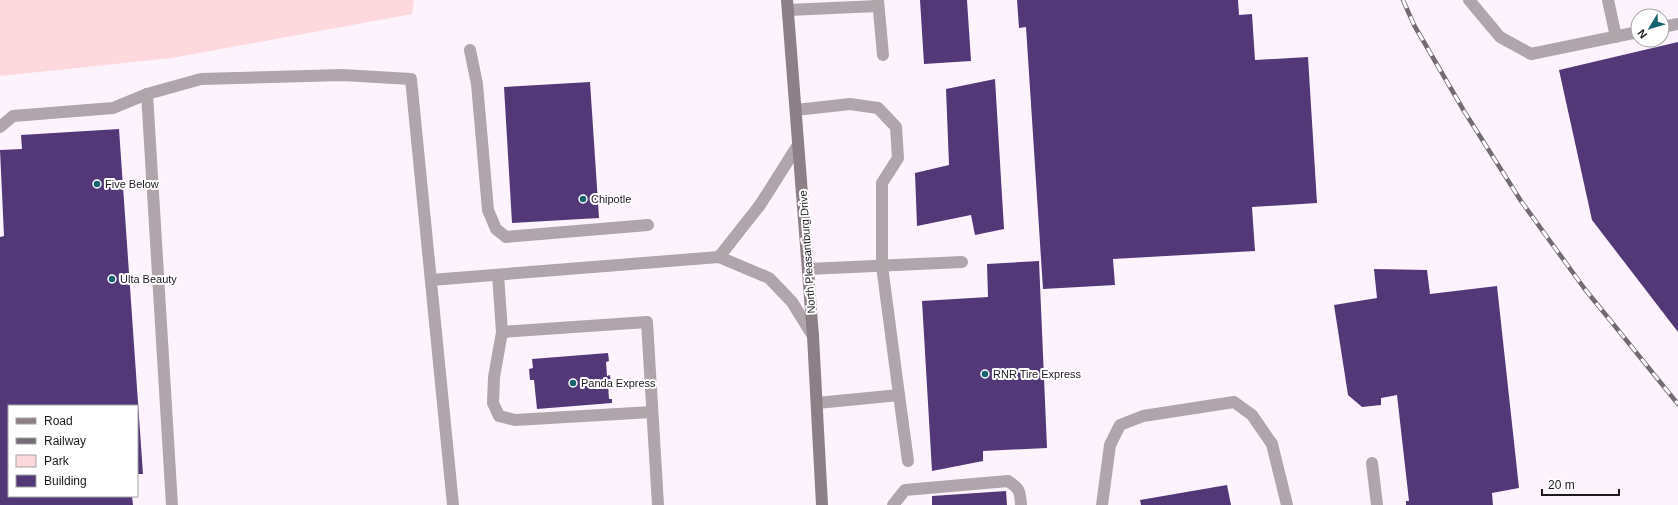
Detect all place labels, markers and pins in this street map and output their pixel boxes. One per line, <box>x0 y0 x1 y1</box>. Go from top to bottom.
place label: Five Below <box>105 178 159 190</box>
marker: Five Below <box>92 179 102 189</box>
place label: Chipotle <box>591 193 631 205</box>
marker: Chipotle <box>578 194 588 204</box>
place label: Ulta Beauty <box>120 273 177 285</box>
marker: Ulta Beauty <box>107 274 117 284</box>
place label: RNR Tire Express <box>993 368 1082 380</box>
marker: RNR Tire Express <box>980 369 990 379</box>
place label: Panda Express <box>581 377 656 389</box>
marker: Panda Express <box>568 378 578 388</box>

